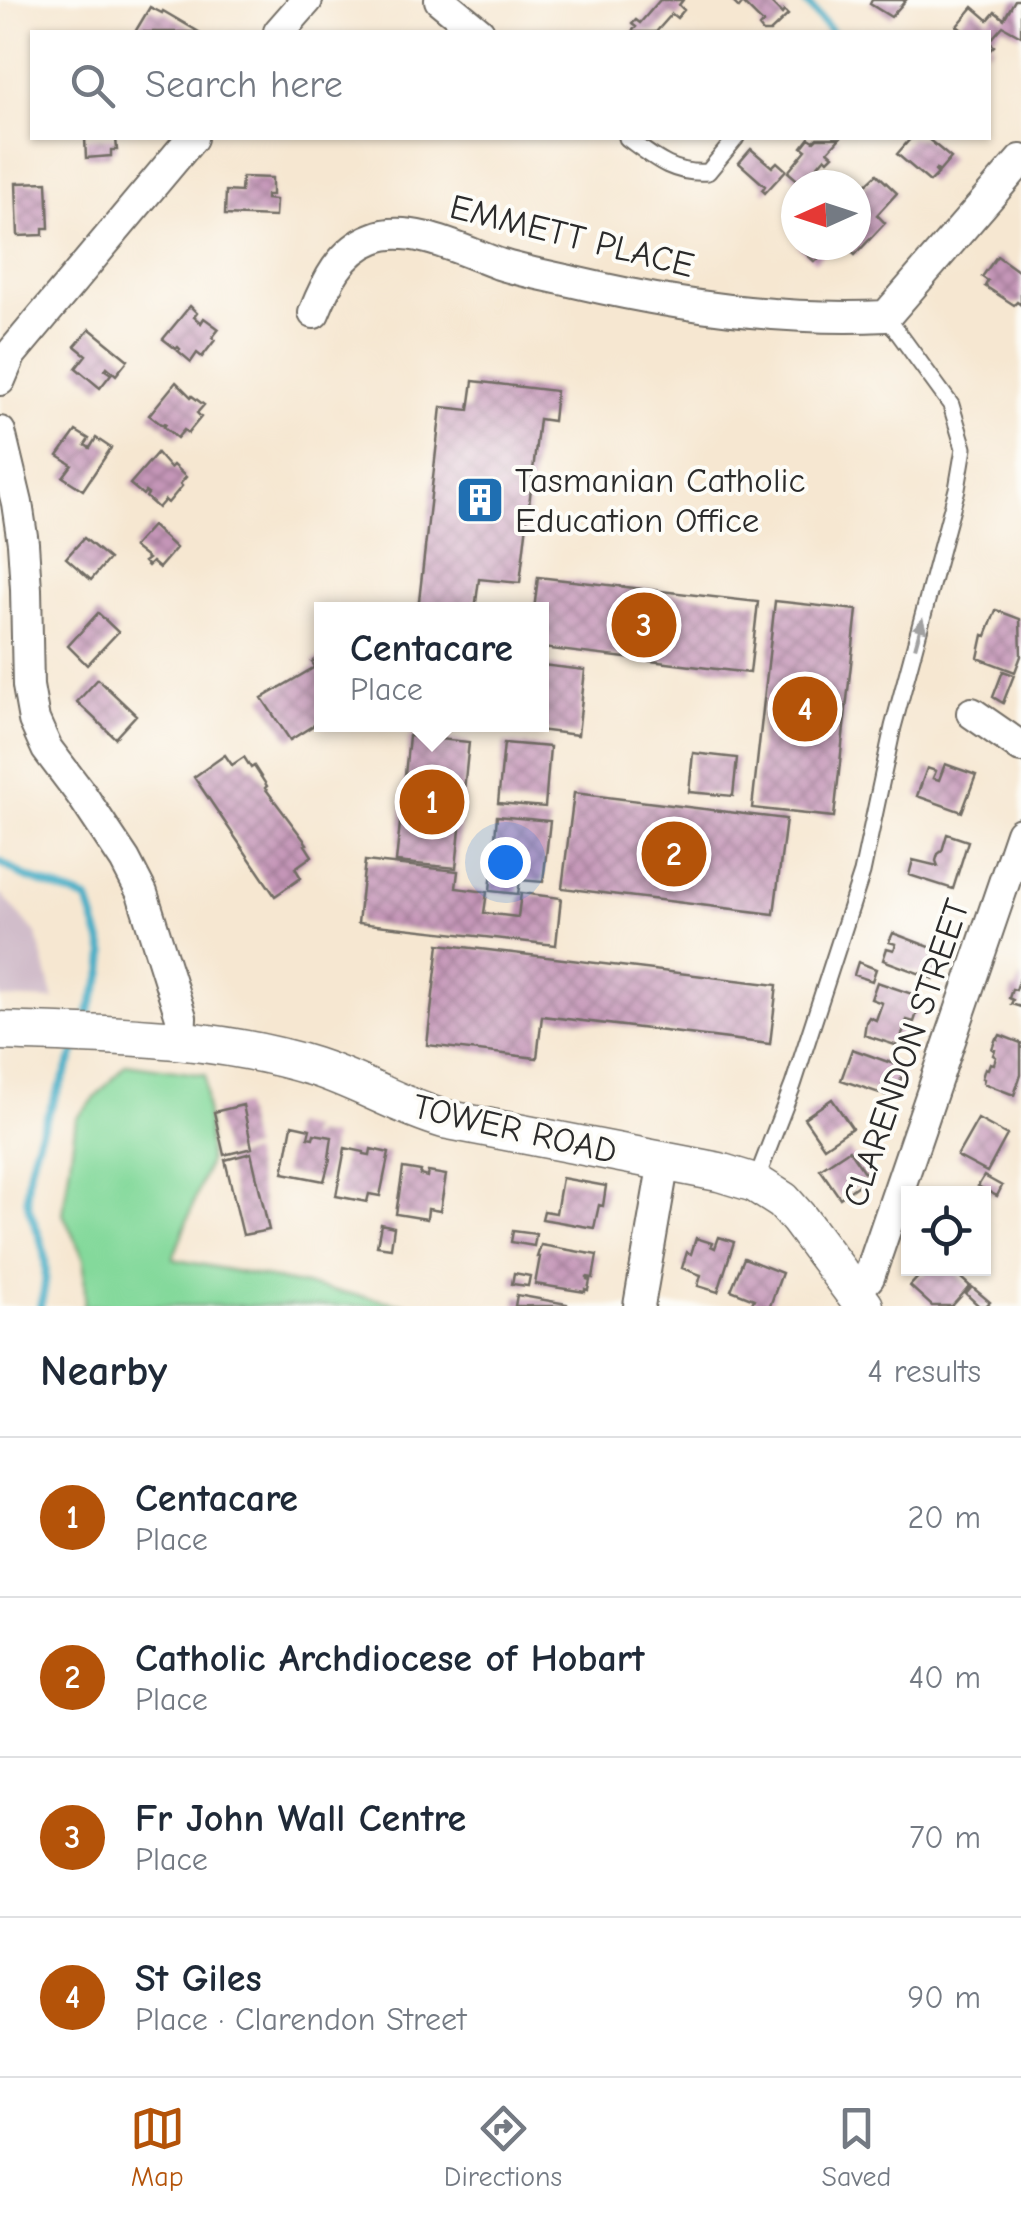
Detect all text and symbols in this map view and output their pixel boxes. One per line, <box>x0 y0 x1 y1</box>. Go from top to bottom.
search box <box>30 30 991 140</box>
icon: search <box>65 58 120 113</box>
text: Search here <box>145 63 343 107</box>
north arrow <box>781 170 871 260</box>
street label: EMMETT PLACE <box>446 186 698 286</box>
place label: Tasmanian Catholic Education Office <box>515 460 805 541</box>
building icon: Tasmanian Catholic Education Office <box>454 474 506 526</box>
pin: 3 <box>612 588 676 662</box>
popup <box>314 602 549 732</box>
one-way arrow <box>911 617 927 648</box>
text: Centacare <box>350 627 513 671</box>
text: Place <box>350 671 423 708</box>
pin: 4 <box>772 672 838 746</box>
pin: 1 <box>400 764 464 840</box>
pin: 2 <box>642 816 706 892</box>
your location <box>480 837 531 888</box>
street label: CLARENDON STREET <box>834 894 978 1212</box>
street label: TOWER ROAD <box>409 1086 621 1172</box>
map controls <box>901 1186 991 1276</box>
button: locate <box>901 1186 991 1276</box>
text: Nearby <box>40 1347 167 1396</box>
text: 4 results <box>868 1353 981 1390</box>
text: Centacare <box>135 1477 298 1521</box>
text: 1 <box>66 1499 79 1536</box>
text: 20 m <box>908 1499 981 1536</box>
text: Place <box>135 1521 208 1558</box>
text: Catholic Archdiocese of Hobart <box>135 1637 645 1681</box>
text: 2 <box>65 1659 80 1696</box>
text: 40 m <box>909 1659 981 1696</box>
text: Place <box>135 1681 208 1718</box>
text: Fr John Wall Centre <box>135 1797 466 1841</box>
text: 3 <box>65 1819 80 1856</box>
text: 70 m <box>909 1819 981 1856</box>
text: Place <box>135 1841 208 1878</box>
text: St Giles <box>135 1957 262 2001</box>
text: 4 <box>65 1979 80 2016</box>
text: 90 m <box>907 1979 981 2016</box>
text: Place · Clarendon Street <box>135 2001 466 2038</box>
tab: Map <box>130 2101 185 2193</box>
tab: Directions <box>444 2101 562 2193</box>
tab: Saved <box>821 2101 891 2193</box>

